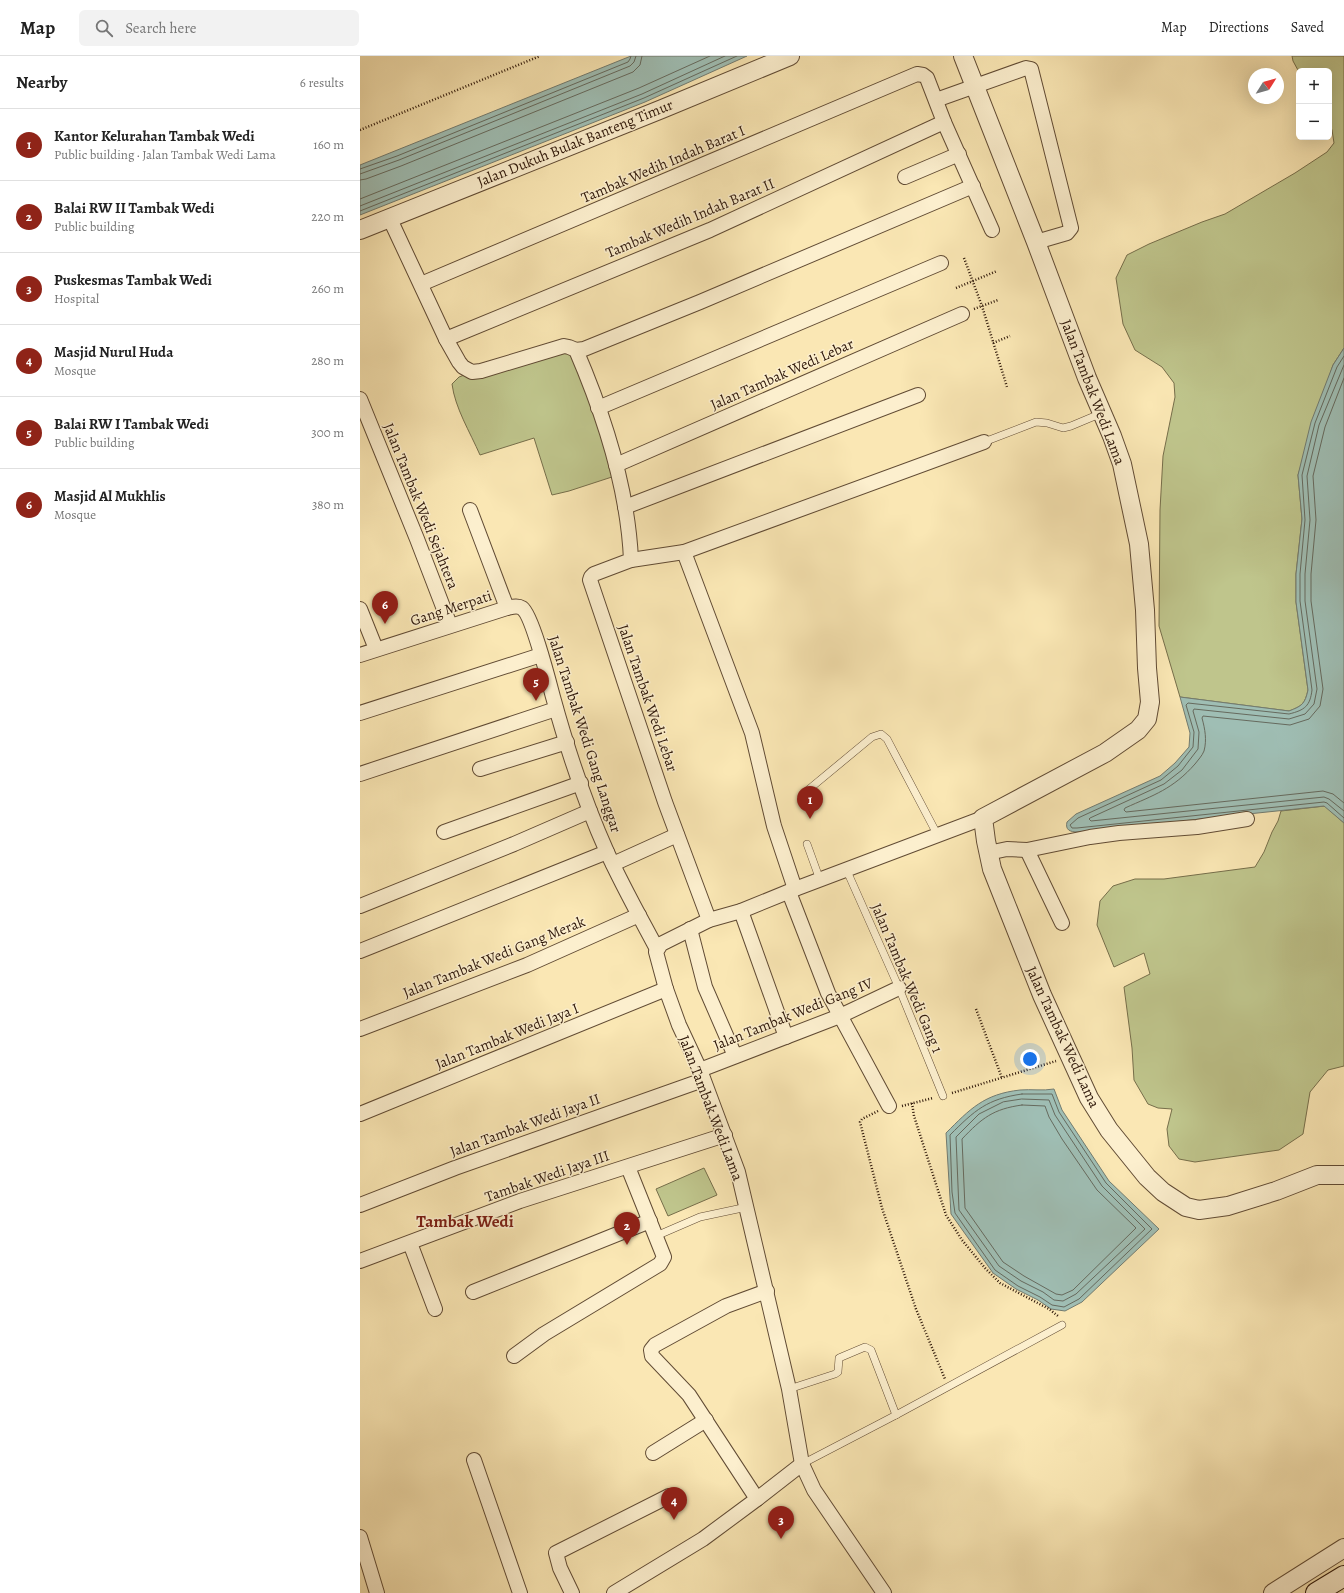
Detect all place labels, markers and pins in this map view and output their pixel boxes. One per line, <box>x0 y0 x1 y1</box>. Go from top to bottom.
pin: 6 <box>372 591 398 624</box>
pin: 5 <box>523 668 549 701</box>
pin: 1 <box>797 786 823 819</box>
pin: 2 <box>614 1212 640 1245</box>
pin: 4 <box>661 1487 687 1520</box>
pin: 3 <box>768 1506 794 1539</box>

